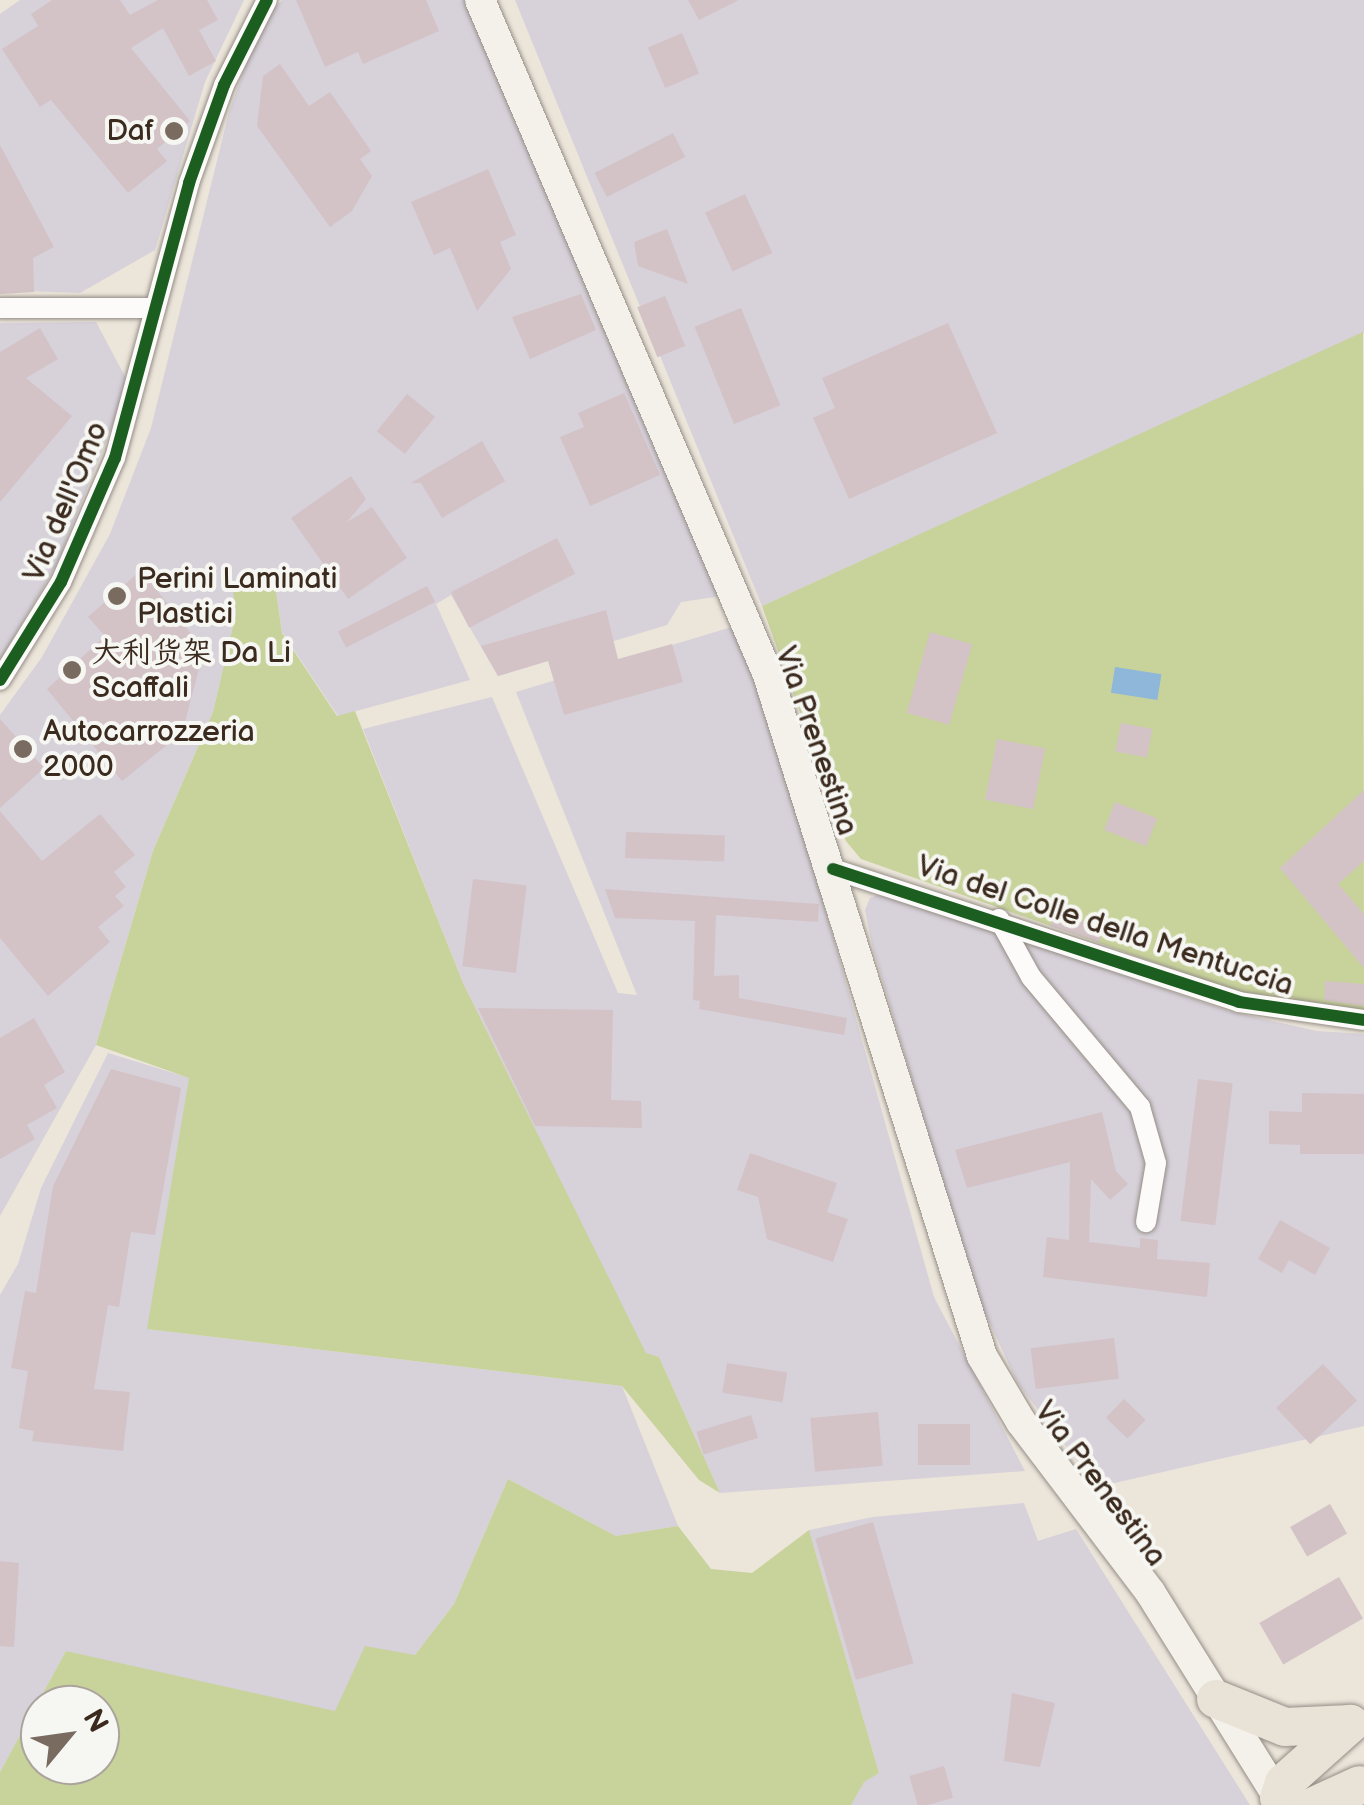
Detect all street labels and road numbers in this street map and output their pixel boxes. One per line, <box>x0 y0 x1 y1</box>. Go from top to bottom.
street label: Via dell'Omo <box>16 417 116 587</box>
street label: Via Prenestina <box>767 642 865 840</box>
street label: Via del Colle della Mentuccia <box>912 848 1298 1004</box>
street label: Via Prenestina <box>1026 1394 1174 1574</box>

